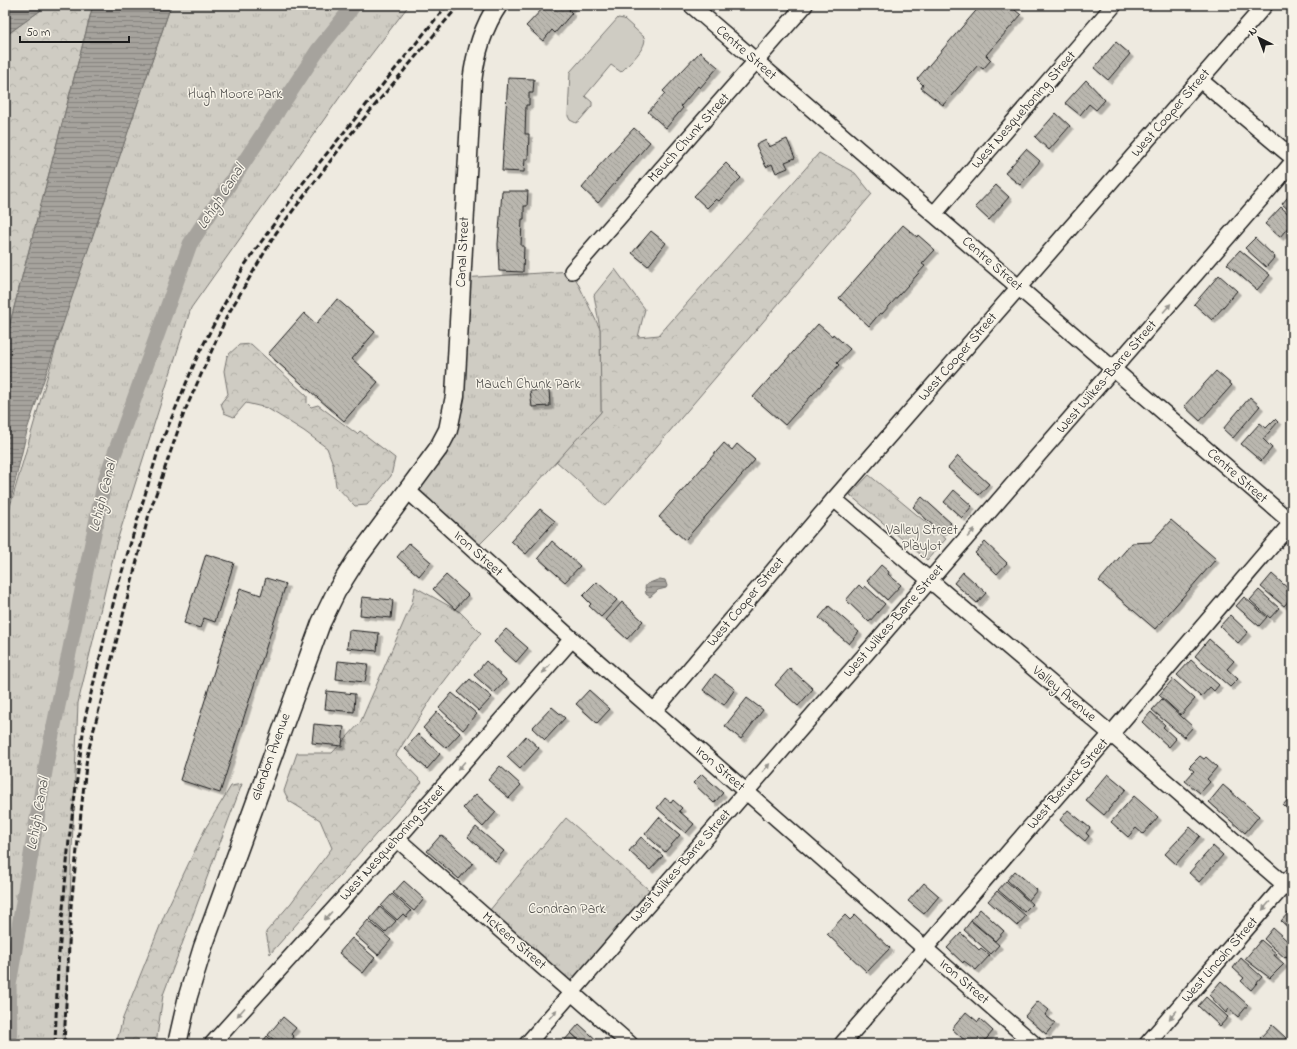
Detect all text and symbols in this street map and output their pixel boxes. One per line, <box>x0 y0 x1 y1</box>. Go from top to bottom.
scale bar <box>20 18 129 44</box>
north arrow <box>1239 18 1279 58</box>
street label: Centre Street <box>711 20 781 86</box>
text: N <box>1245 23 1261 40</box>
text: 50 m <box>26 24 50 42</box>
street label: West Nesquehoning Street <box>967 46 1082 174</box>
street label: West Cooper Street <box>1126 64 1216 162</box>
park label: Hugh Moore Park <box>188 84 283 106</box>
street label: Mauch Chunk Street <box>643 88 735 188</box>
water label: Lehigh Canal <box>192 158 252 234</box>
street label: Canal Street <box>451 216 475 288</box>
street label: Centre Street <box>957 231 1027 297</box>
one-way arrow <box>1162 302 1171 313</box>
street label: West Cooper Street <box>913 308 1003 406</box>
street label: West Wilkes-Barre Street <box>1052 315 1162 438</box>
park label: Mauch Chunk Park <box>476 374 581 395</box>
street label: Centre Street <box>1202 443 1272 509</box>
water label: Lehigh Canal <box>83 455 124 535</box>
park label: Valley Street Playlot <box>885 520 958 558</box>
street label: Iron Street <box>448 526 508 582</box>
one-way arrow <box>967 527 976 538</box>
street label: West Cooper Street <box>702 552 790 652</box>
street label: West Wilkes-Barre Street <box>839 559 949 682</box>
street label: Valley Avenue <box>1026 660 1101 728</box>
one-way arrow <box>542 663 551 674</box>
street label: Glendon Avenue <box>245 710 297 804</box>
street label: West Berwick Street <box>1022 733 1114 834</box>
street label: Iron Street <box>690 741 750 797</box>
one-way arrow <box>456 761 465 772</box>
one-way arrow <box>761 762 770 773</box>
water label: Lehigh Canal <box>21 773 57 852</box>
street label: West Nesquehoning Street <box>335 780 452 907</box>
street label: West Wilkes-Barre Street <box>626 804 736 927</box>
park label: Condran Park <box>528 899 607 920</box>
one-way arrow <box>1262 900 1271 911</box>
street label: McKeen Street <box>477 907 551 975</box>
one-way arrow <box>323 911 332 921</box>
street label: West Lincoln Street <box>1177 912 1264 1008</box>
street label: Iron Street <box>934 954 994 1010</box>
one-way arrow <box>236 1007 245 1018</box>
one-way arrow <box>548 1009 557 1020</box>
one-way arrow <box>1168 1009 1177 1020</box>

